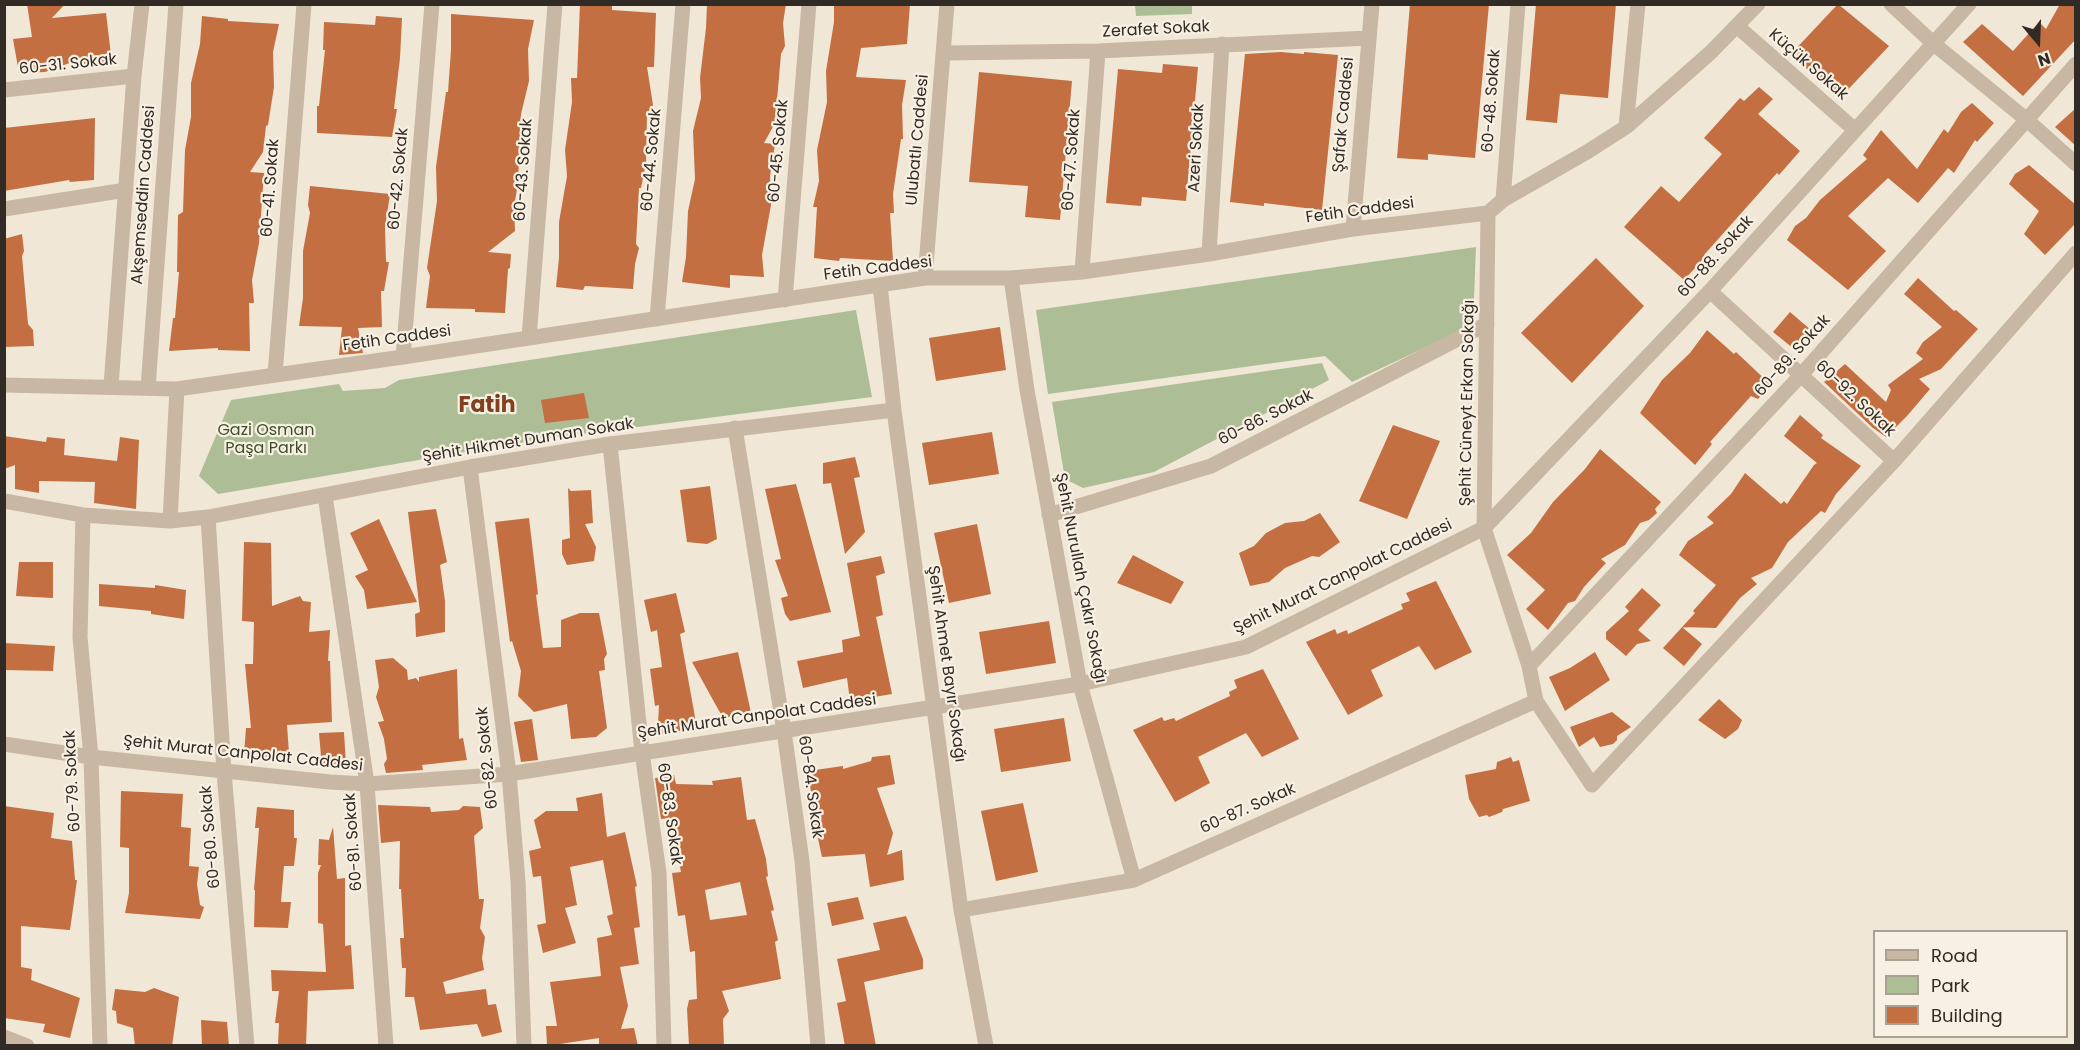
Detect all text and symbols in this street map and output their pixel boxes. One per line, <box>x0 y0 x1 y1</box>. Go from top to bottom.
north arrow <box>2008 12 2068 72</box>
street label: Zerafet Sokak <box>1102 18 1210 42</box>
street label: Küçük Sokak <box>1764 25 1852 105</box>
text: N <box>2035 47 2053 72</box>
street label: 60-48. Sokak <box>1479 49 1505 153</box>
street label: 60-31. Sokak <box>18 50 118 80</box>
street label: Şafak Caddesi <box>1329 56 1359 174</box>
street label: Ulubatlı Caddesi <box>903 74 933 206</box>
street label: 60-45. Sokak <box>765 99 793 203</box>
street label: Azeri Sokak <box>1185 103 1209 193</box>
street label: Akşemseddin Caddesi <box>128 105 160 285</box>
street label: 60-44. Sokak <box>638 108 666 212</box>
street label: 60-47. Sokak <box>1059 108 1085 212</box>
street label: 60-43. Sokak <box>511 118 537 222</box>
street label: 60-42. Sokak <box>385 127 413 231</box>
street label: 60-41. Sokak <box>258 138 284 238</box>
street label: Fetih Caddesi <box>1305 194 1415 228</box>
street label: 60-88. Sokak <box>1674 212 1758 302</box>
street label: Fetih Caddesi <box>823 253 933 285</box>
street label: Şehit Cüneyt Erkan Sokağı <box>1457 300 1479 506</box>
street label: 60-89. Sokak <box>1751 311 1835 401</box>
street label: Fetih Caddesi <box>342 322 452 356</box>
street label: 60-92. Sokak <box>1811 357 1899 441</box>
street label: 60-86. Sokak <box>1215 386 1317 450</box>
district label: Fatih <box>458 393 516 419</box>
street label: Şehit Hikmet Duman Sokak <box>421 415 635 467</box>
park label: Gazi Osman Paşa Parkı <box>217 421 315 459</box>
street label: Şehit Nurullah Çakır Sokağı <box>1050 471 1110 685</box>
street label: Şehit Murat Canpolat Caddesi <box>1231 516 1455 638</box>
street label: Şehit Ahmet Bayır Sokağı <box>923 564 969 764</box>
street label: Şehit Murat Canpolat Caddesi <box>636 691 878 743</box>
street label: 60-82. Sokak <box>473 706 503 810</box>
street label: 60-79. Sokak <box>61 729 85 833</box>
street label: Şehit Murat Canpolat Caddesi <box>122 732 364 776</box>
street label: 60-84. Sokak <box>793 734 827 840</box>
street label: 60-83. Sokak <box>652 762 686 866</box>
street label: 60-87. Sokak <box>1197 779 1299 839</box>
street label: 60-80. Sokak <box>197 784 225 890</box>
street label: 60-81. Sokak <box>341 792 367 892</box>
legend <box>1873 930 2068 1038</box>
text: Road <box>1931 943 1978 968</box>
text: Park <box>1931 973 1970 998</box>
text: Building <box>1931 1003 2003 1028</box>

